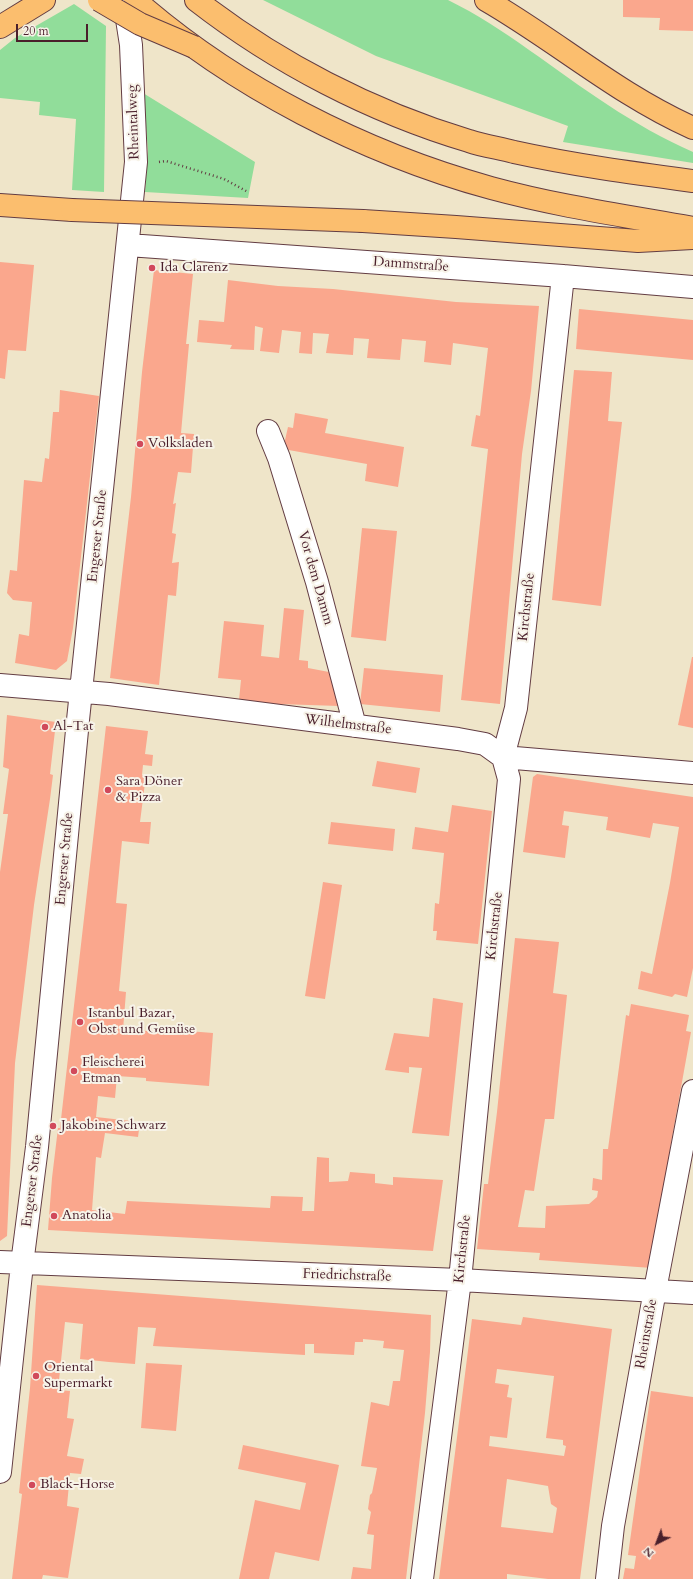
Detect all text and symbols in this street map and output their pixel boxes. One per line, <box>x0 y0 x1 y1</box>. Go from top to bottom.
scale bar <box>18 16 90 42</box>
text: 20 m <box>23 23 49 39</box>
street label: Rheintalweg <box>124 84 144 160</box>
street label: Dammstraße <box>372 254 450 276</box>
place label: Ida Clarenz <box>160 260 228 276</box>
marker: Ida Clarenz <box>147 263 157 273</box>
place label: Volksladen <box>148 436 213 452</box>
marker: Volksladen <box>135 439 145 449</box>
street label: Engerser Straße <box>85 489 111 583</box>
street label: Vor dem Damm <box>294 529 336 627</box>
street label: Kirchstraße <box>515 572 539 642</box>
street label: Wilhelmstraße <box>304 711 392 739</box>
place label: Al-Tat <box>53 719 94 735</box>
marker: Al-Tat <box>40 722 50 732</box>
place label: Sara Döner & Pizza <box>116 774 182 806</box>
marker: Sara Döner & Pizza <box>103 785 113 795</box>
street label: Engerser Straße <box>53 812 77 906</box>
street label: Kirchstraße <box>483 891 507 961</box>
place label: Istanbul Bazar, Obst und Gemüse <box>88 1006 195 1038</box>
marker: Istanbul Bazar, Obst und Gemüse <box>75 1017 85 1027</box>
place label: Fleischerei Etman <box>82 1055 144 1088</box>
marker: Fleischerei Etman <box>69 1066 79 1076</box>
place label: Jakobine Schwarz <box>61 1118 166 1134</box>
marker: Jakobine Schwarz <box>48 1121 58 1131</box>
street label: Engerser Straße <box>19 1134 47 1228</box>
place label: Anatolia <box>62 1208 112 1224</box>
marker: Anatolia <box>49 1211 59 1221</box>
street label: Kirchstraße <box>451 1214 475 1284</box>
street label: Friedrichstraße <box>302 1266 392 1286</box>
street label: Rheinstraße <box>633 1298 661 1370</box>
place label: Oriental Supermarkt <box>44 1360 113 1392</box>
marker: Oriental Supermarkt <box>31 1371 41 1381</box>
place label: Black-Horse <box>40 1477 115 1493</box>
marker: Black-Horse <box>27 1480 37 1490</box>
north arrow <box>637 1523 677 1563</box>
text: N <box>640 1544 657 1561</box>

